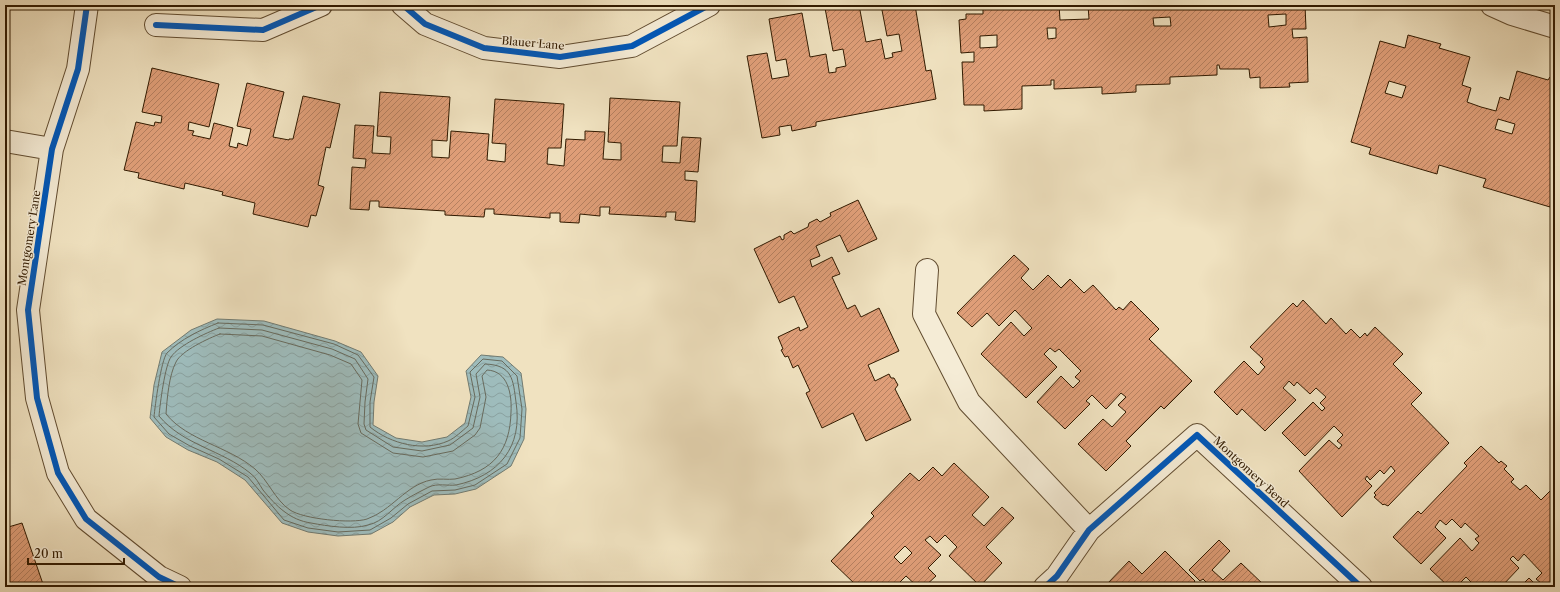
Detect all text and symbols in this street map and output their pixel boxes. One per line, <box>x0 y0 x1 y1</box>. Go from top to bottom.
street label: Blauer Lane <box>501 33 565 53</box>
street label: Montgomery Lane <box>15 189 43 287</box>
street label: Montgomery Bend <box>1210 433 1292 511</box>
scale bar <box>28 540 124 566</box>
text: 20 m <box>34 546 63 561</box>

